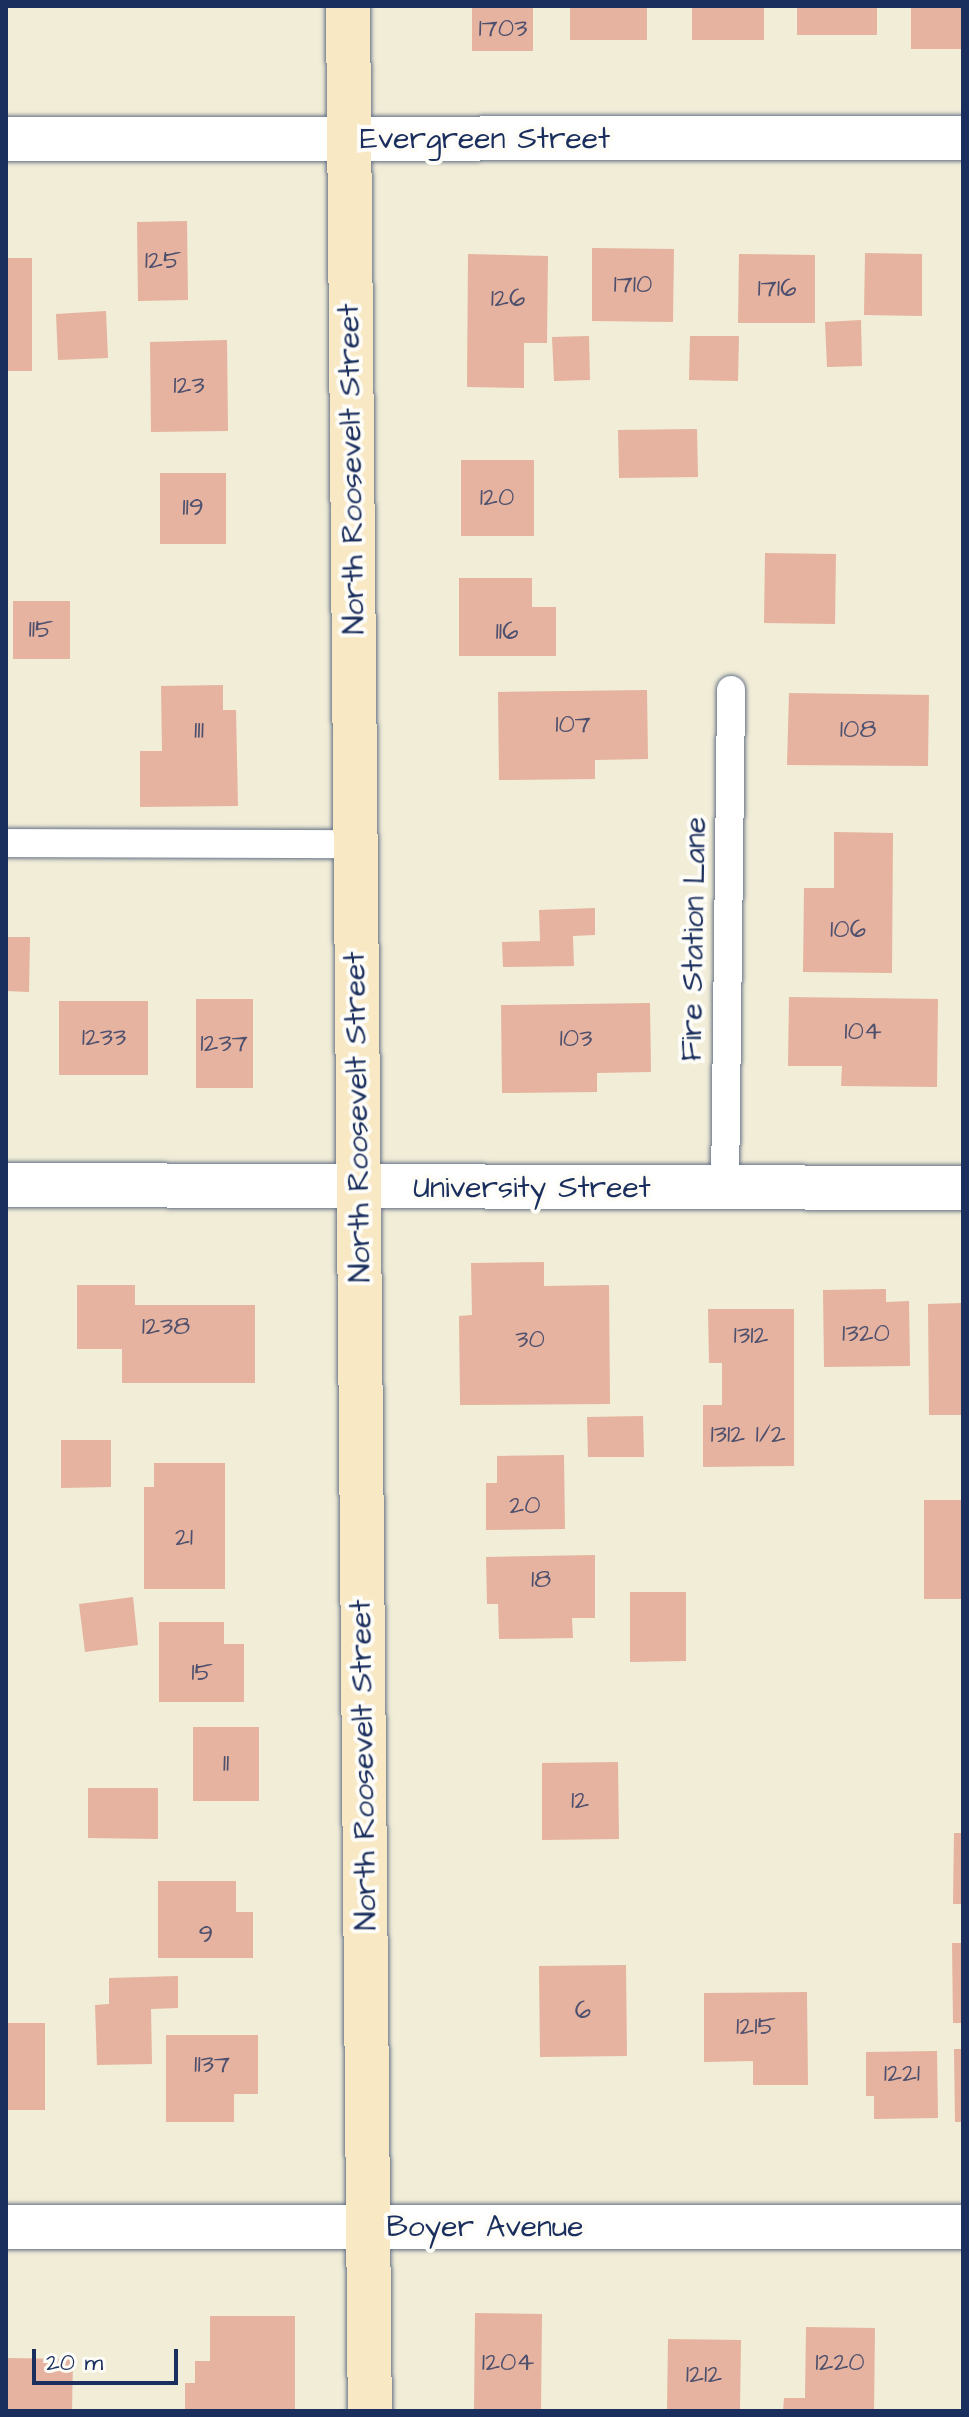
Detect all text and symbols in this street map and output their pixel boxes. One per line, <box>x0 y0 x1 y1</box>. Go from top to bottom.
house number: 1703 <box>479 13 527 45</box>
street label: Evergreen Street <box>360 121 610 157</box>
house number: 125 <box>145 245 181 277</box>
house number: 1710 <box>613 269 653 301</box>
house number: 1716 <box>758 273 796 305</box>
house number: 126 <box>491 283 525 315</box>
street label: North Roosevelt Street <box>331 303 373 635</box>
house number: 123 <box>173 370 205 402</box>
house number: 120 <box>480 482 514 514</box>
house number: 119 <box>182 492 204 524</box>
house number: 115 <box>28 614 54 646</box>
house number: 116 <box>496 616 518 648</box>
house number: 107 <box>555 709 591 741</box>
house number: 108 <box>840 714 876 746</box>
house number: 111 <box>194 715 204 747</box>
street label: Fire Station Lane <box>674 816 714 1062</box>
house number: 106 <box>830 914 866 946</box>
street label: North Roosevelt Street <box>337 951 379 1283</box>
house number: 104 <box>844 1016 882 1048</box>
house number: 1233 <box>82 1022 126 1054</box>
house number: 103 <box>560 1023 592 1055</box>
house number: 1237 <box>200 1028 248 1060</box>
street label: University Street <box>413 1170 651 1206</box>
house number: 1238 <box>142 1311 190 1343</box>
house number: 1320 <box>842 1318 890 1350</box>
house number: 1312 <box>734 1320 768 1352</box>
house number: 30 <box>515 1324 545 1356</box>
house number: 1312 1/2 <box>710 1419 786 1451</box>
house number: 20 <box>509 1490 541 1522</box>
house number: 21 <box>175 1522 193 1554</box>
house number: 18 <box>531 1564 551 1596</box>
street label: North Roosevelt Street <box>343 1599 385 1931</box>
house number: 15 <box>191 1657 213 1689</box>
house number: 11 <box>223 1748 229 1780</box>
house number: 12 <box>571 1785 589 1817</box>
house number: 9 <box>199 1919 213 1951</box>
house number: 6 <box>575 1995 591 2027</box>
house number: 1215 <box>736 2011 776 2043</box>
house number: 1137 <box>194 2049 230 2081</box>
house number: 1221 <box>884 2058 920 2090</box>
street label: Boyer Avenue <box>387 2209 583 2245</box>
scale bar <box>36 2333 182 2383</box>
text: 20 m <box>46 2346 103 2380</box>
house number: 1204 <box>482 2347 534 2379</box>
house number: 1220 <box>815 2347 865 2379</box>
house number: 1212 <box>686 2359 722 2391</box>

